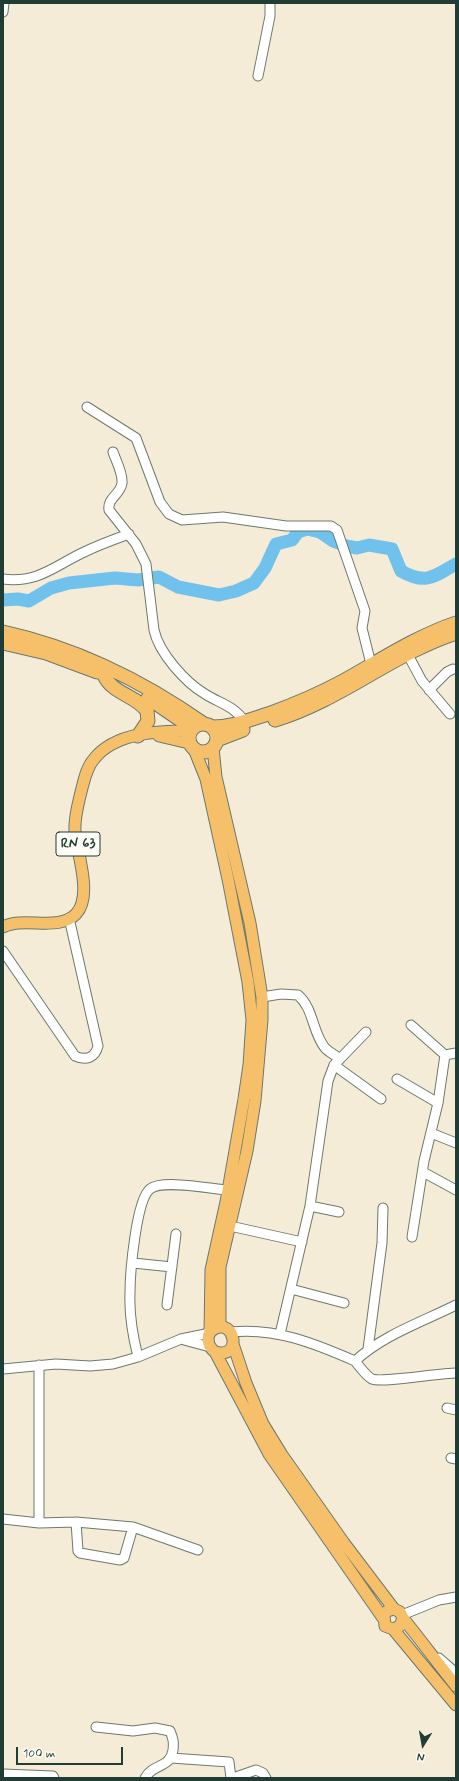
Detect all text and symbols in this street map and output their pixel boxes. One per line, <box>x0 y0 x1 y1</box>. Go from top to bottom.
road number: RN 63 <box>56 832 100 856</box>
north arrow <box>403 1725 443 1765</box>
scale bar <box>18 1739 125 1765</box>
text: 100 m <box>23 1746 55 1762</box>
text: N <box>416 1749 426 1764</box>

